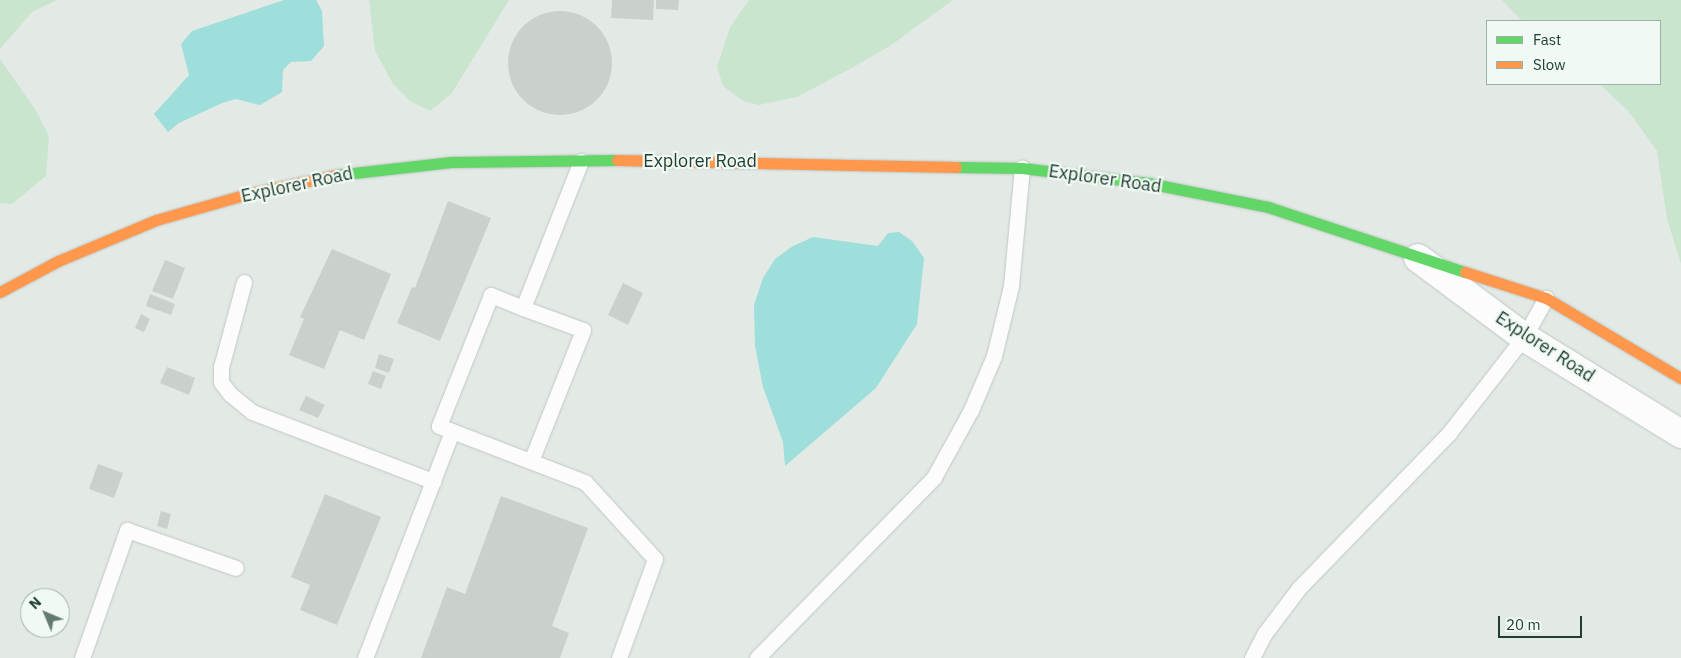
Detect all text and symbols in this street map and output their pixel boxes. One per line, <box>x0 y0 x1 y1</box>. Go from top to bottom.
legend <box>1486 20 1661 85</box>
text: Fast <box>1533 30 1561 49</box>
text: Slow <box>1533 55 1566 74</box>
street label: Explorer Road <box>643 150 757 172</box>
street label: Explorer Road <box>1047 160 1163 198</box>
street label: Explorer Road <box>239 163 355 207</box>
street label: Explorer Road <box>1491 307 1599 387</box>
north arrow <box>20 588 70 638</box>
text: N <box>25 593 45 613</box>
scale bar <box>1501 606 1585 638</box>
text: 20 m <box>1506 615 1541 634</box>

